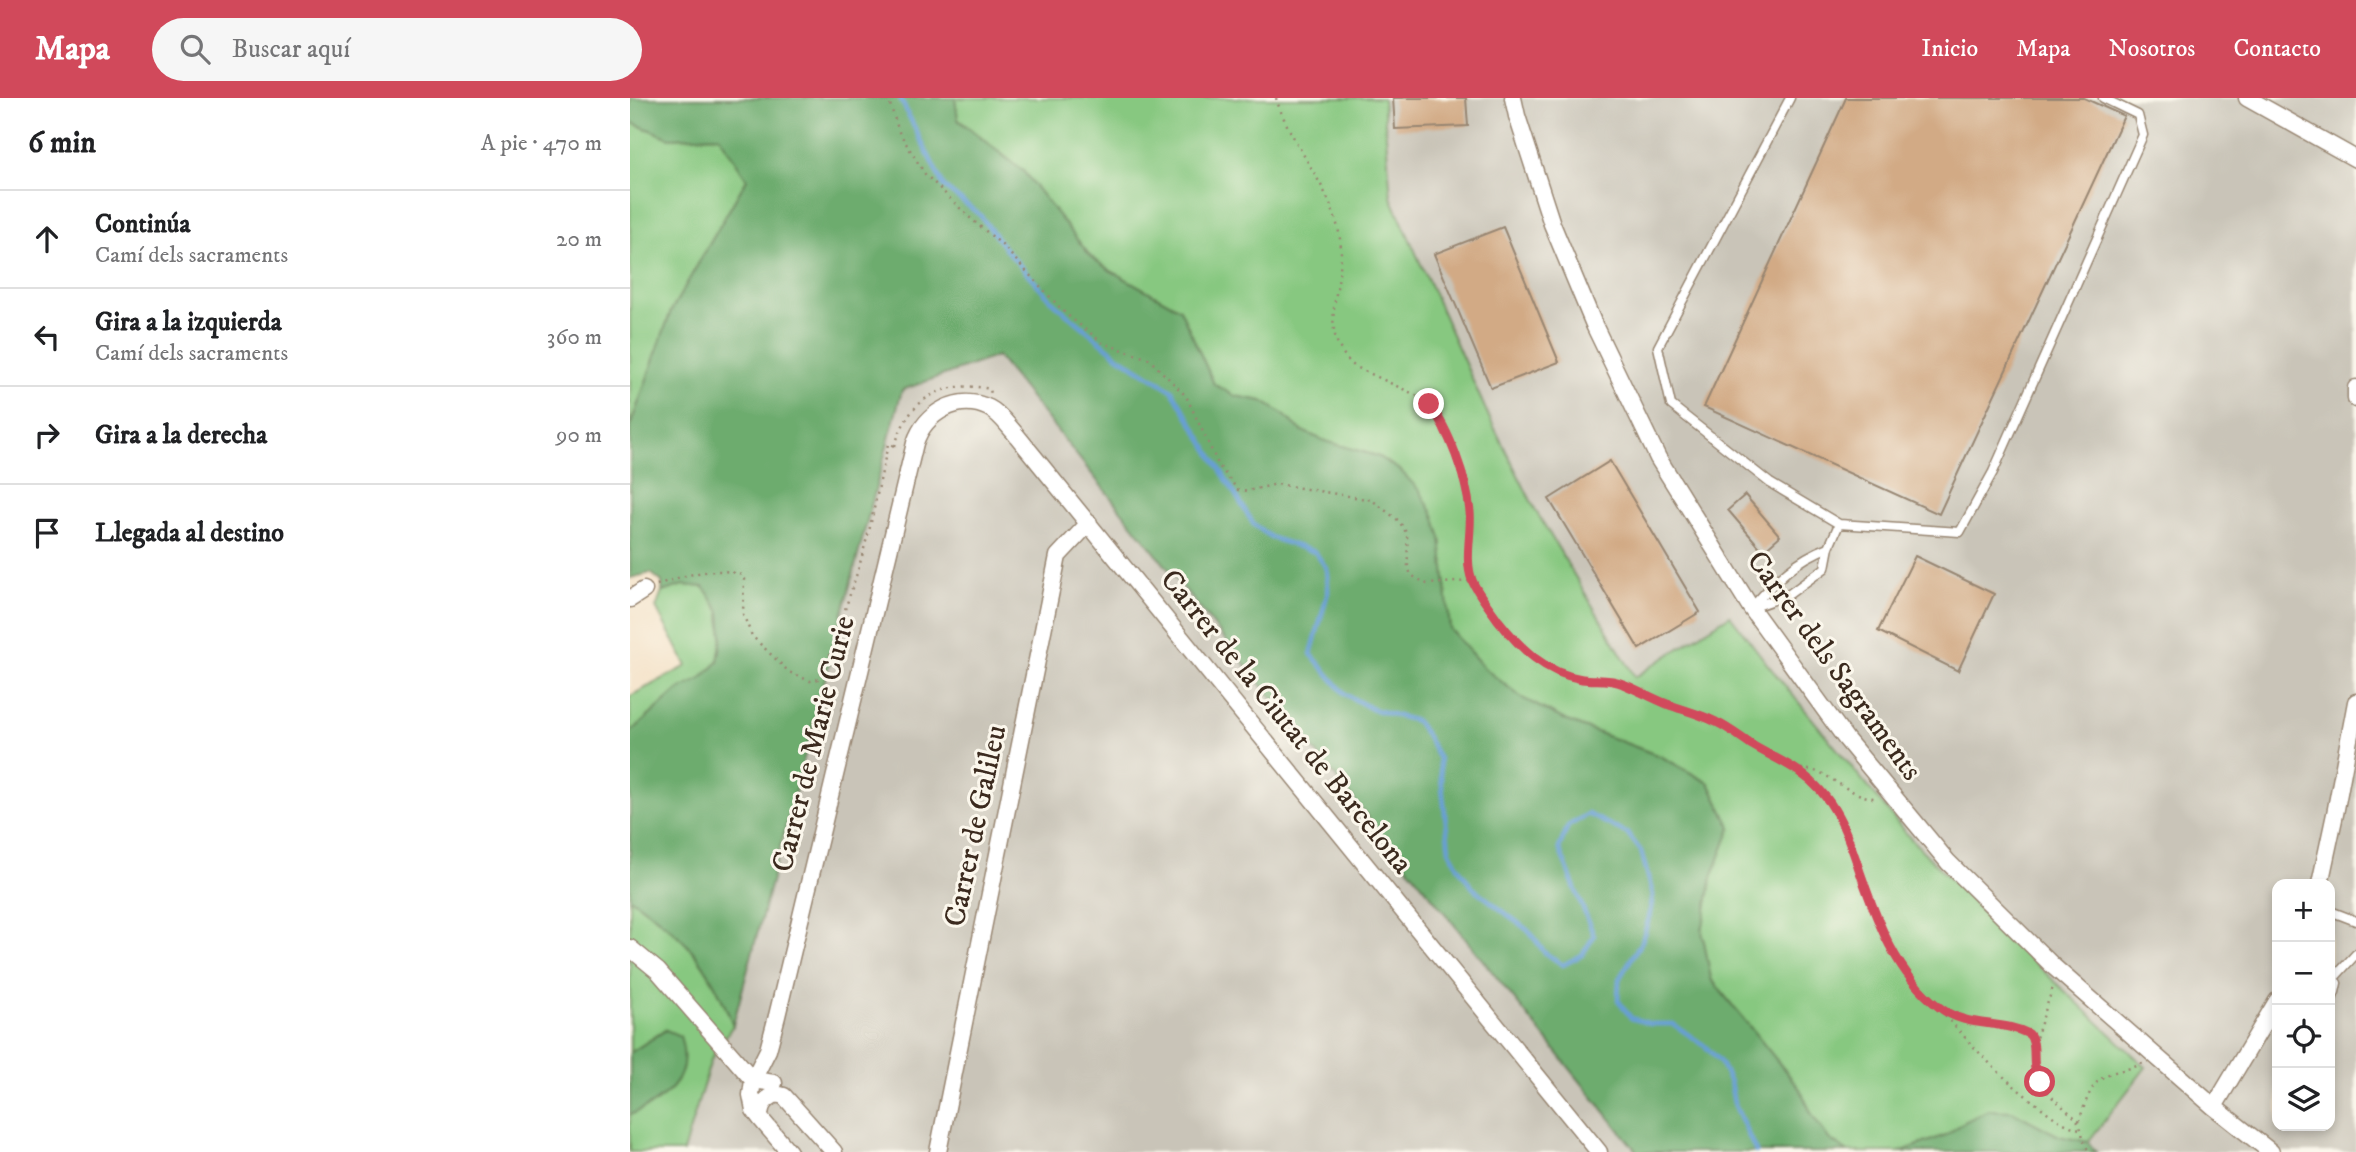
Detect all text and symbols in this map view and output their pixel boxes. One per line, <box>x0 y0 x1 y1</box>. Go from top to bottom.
search box <box>152 18 642 81</box>
text: Mapa <box>35 29 110 70</box>
icon: search <box>176 30 214 68</box>
text: Buscar aquí <box>232 33 350 66</box>
text: Inicio <box>1921 34 1978 64</box>
text: Mapa <box>2016 34 2071 64</box>
text: Nosotros <box>2109 34 2195 64</box>
text: Contacto <box>2233 34 2321 64</box>
text: 6 min <box>28 125 96 162</box>
text: A pie · 470 m <box>481 129 602 158</box>
text: Continúa <box>95 208 190 241</box>
icon: ahead <box>28 220 66 258</box>
text: 20 m <box>556 225 602 254</box>
text: Camí dels sacraments <box>95 241 288 270</box>
text: Gira a la izquierda <box>95 306 282 339</box>
icon: left <box>28 318 66 356</box>
text: 360 m <box>547 323 602 352</box>
text: Camí dels sacraments <box>95 339 288 368</box>
route end <box>1413 388 1444 419</box>
icon: right <box>28 416 66 454</box>
text: Gira a la derecha <box>95 419 267 452</box>
text: 90 m <box>556 421 602 450</box>
icon: arrive <box>28 514 66 552</box>
text: Llegada al destino <box>95 517 284 550</box>
street label: Carrer dels Sagraments <box>1738 544 1930 788</box>
street label: Carrer de la Ciutat de Barcelona <box>1152 562 1421 882</box>
street label: Carrer de Marie Curie <box>764 612 864 876</box>
street label: Carrer de Galileu <box>937 722 1015 930</box>
map controls <box>2272 879 2335 1131</box>
button: + <box>2272 879 2335 942</box>
button: − <box>2272 942 2335 1005</box>
button: locate <box>2272 1005 2335 1068</box>
route start <box>2024 1066 2055 1097</box>
button: layers <box>2272 1068 2335 1131</box>

